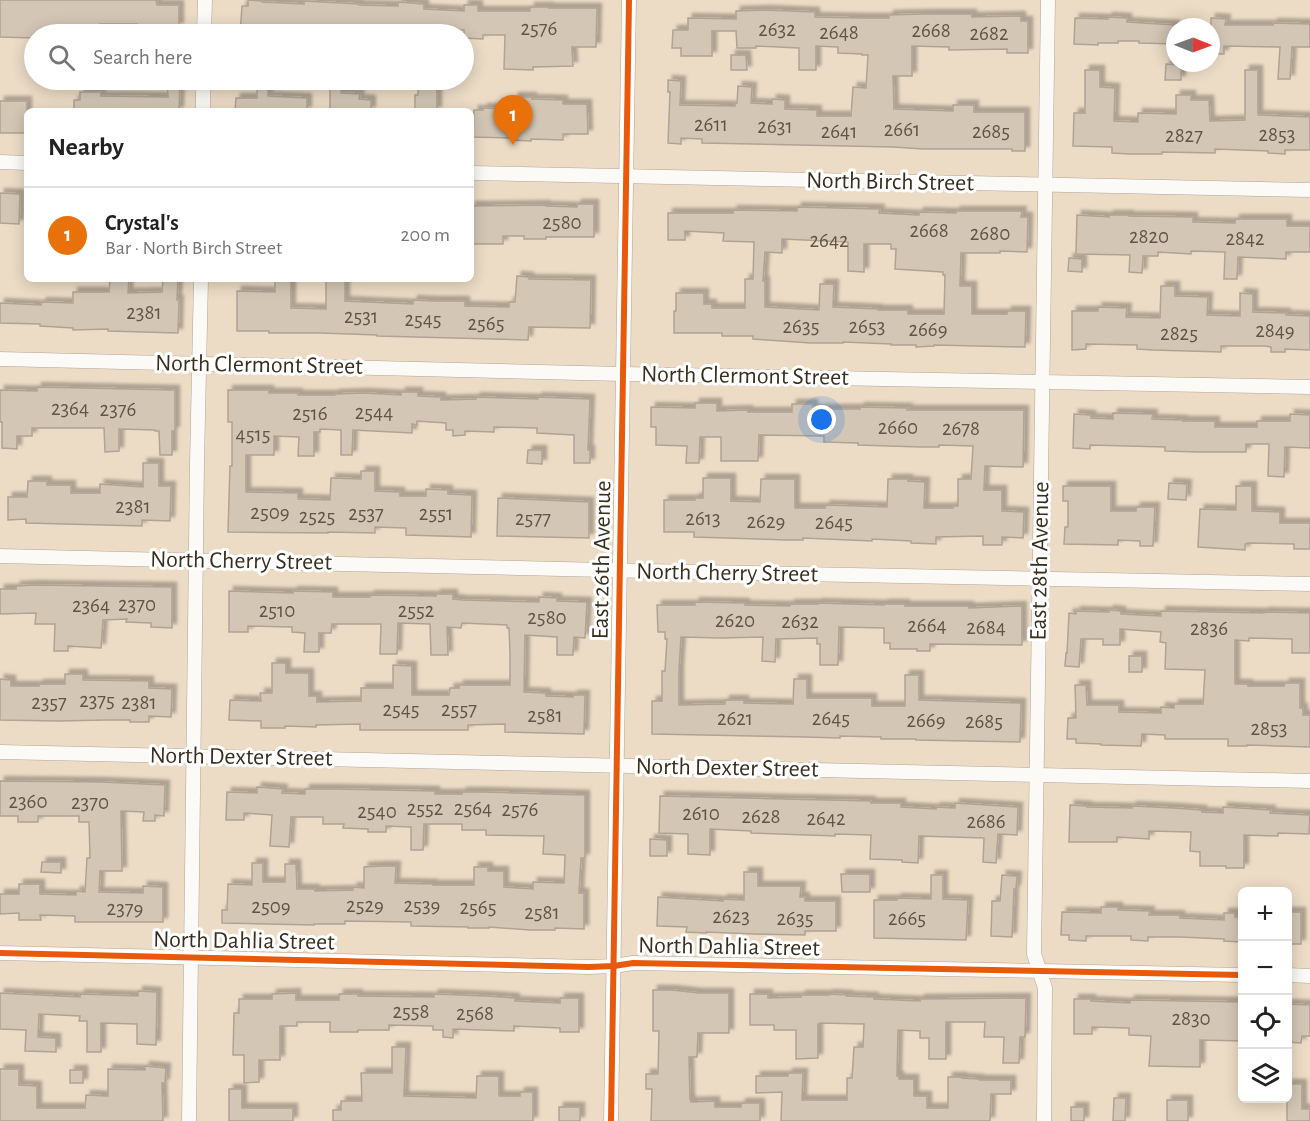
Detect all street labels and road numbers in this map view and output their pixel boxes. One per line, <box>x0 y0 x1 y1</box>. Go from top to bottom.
street label: North Birch Street <box>806 169 974 195</box>
street label: North Clermont Street <box>155 351 363 379</box>
street label: North Clermont Street <box>641 362 849 390</box>
street label: East 26th Avenue <box>589 480 615 640</box>
street label: East 28th Avenue <box>1027 481 1053 641</box>
street label: North Cherry Street <box>150 547 332 575</box>
street label: North Cherry Street <box>636 559 818 587</box>
street label: North Dexter Street <box>149 743 333 771</box>
street label: North Dexter Street <box>635 754 819 782</box>
street label: North Dahlia Street <box>153 927 335 955</box>
street label: North Dahlia Street <box>638 933 820 961</box>

